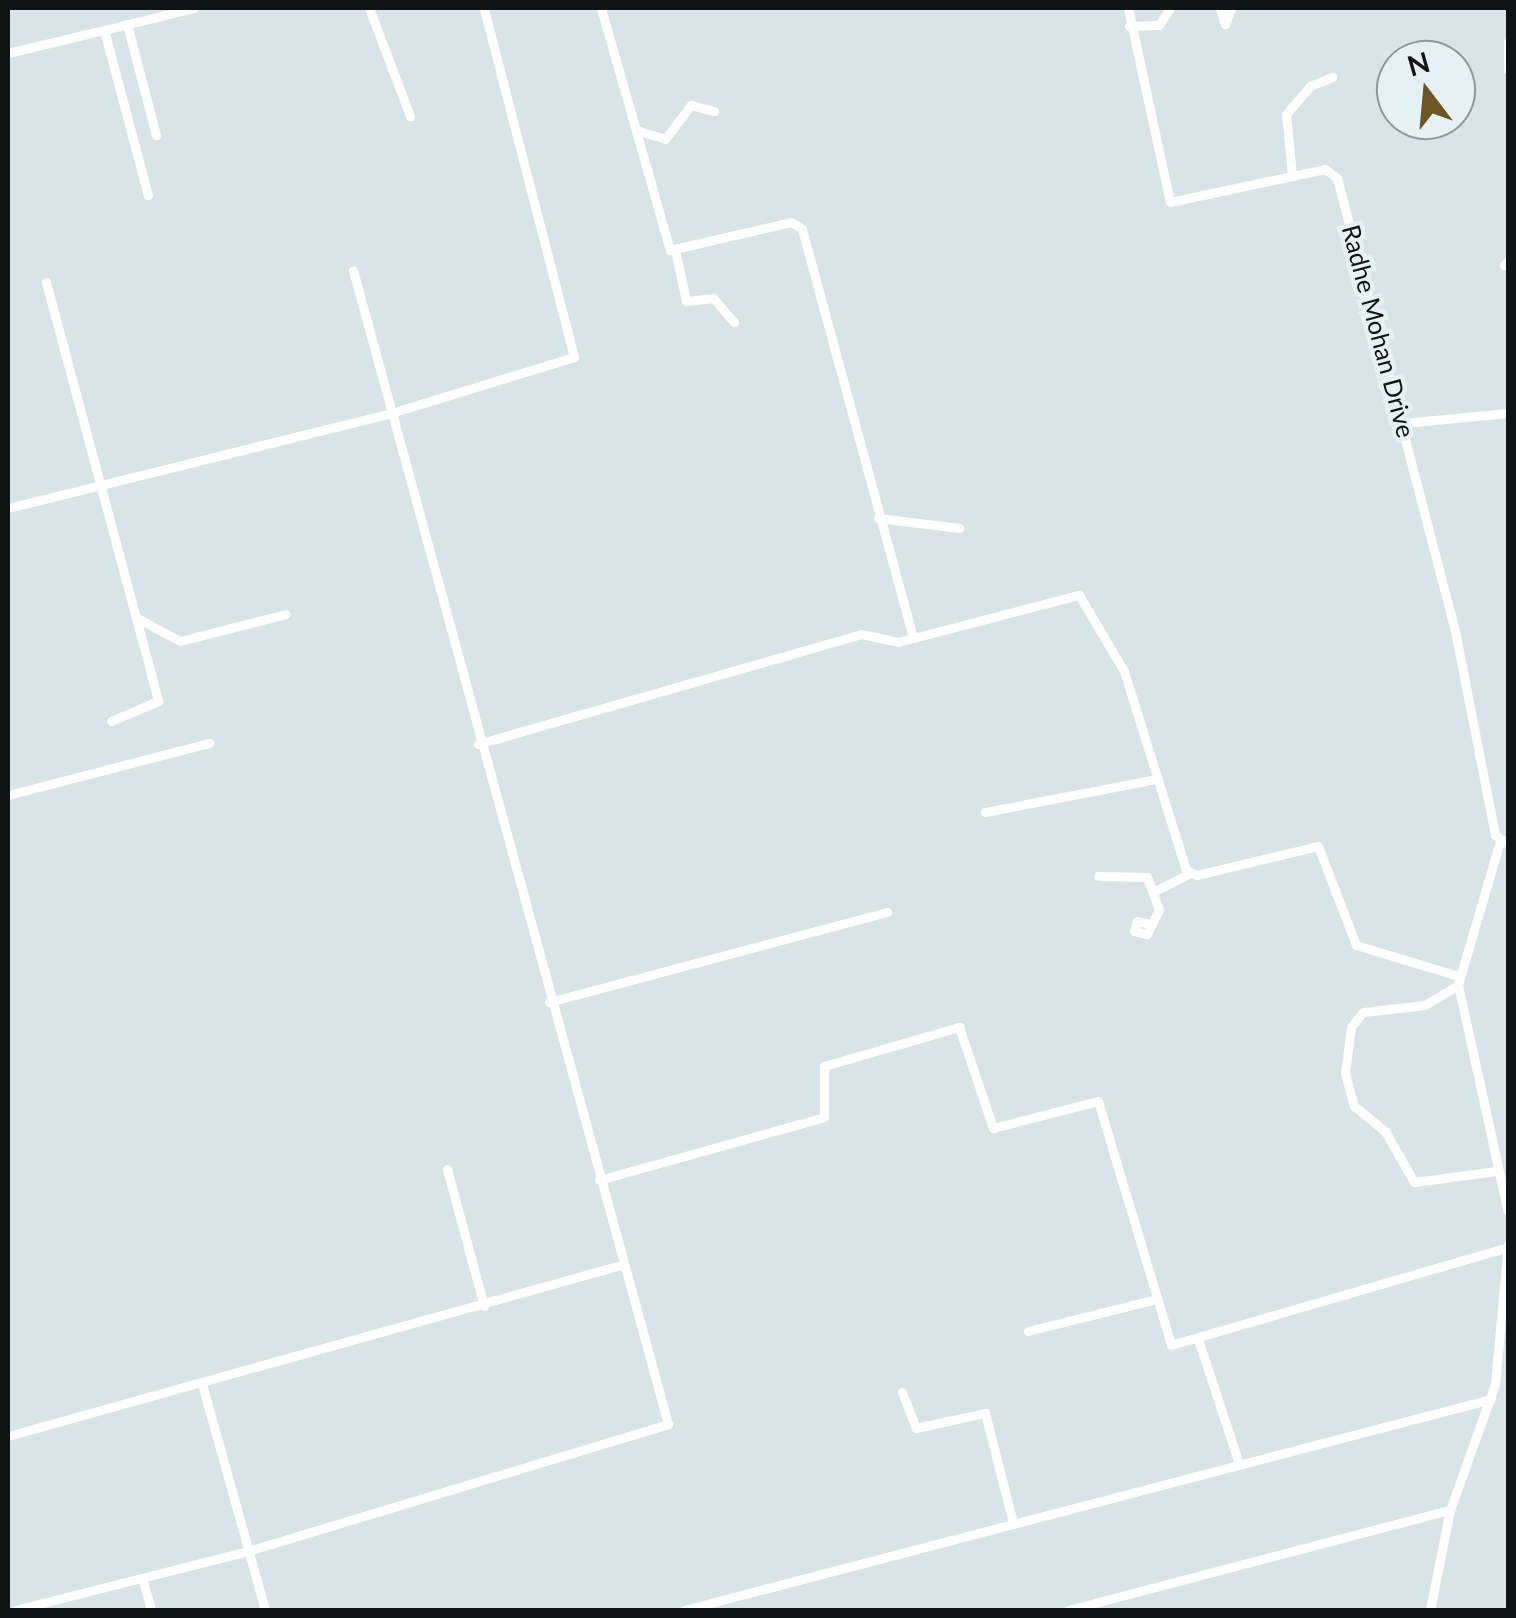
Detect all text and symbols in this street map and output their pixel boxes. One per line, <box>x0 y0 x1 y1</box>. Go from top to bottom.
north arrow <box>1376 40 1476 140</box>
text: N <box>1403 44 1433 82</box>
street label: Radhe Mohan Drive <box>1336 221 1422 441</box>

